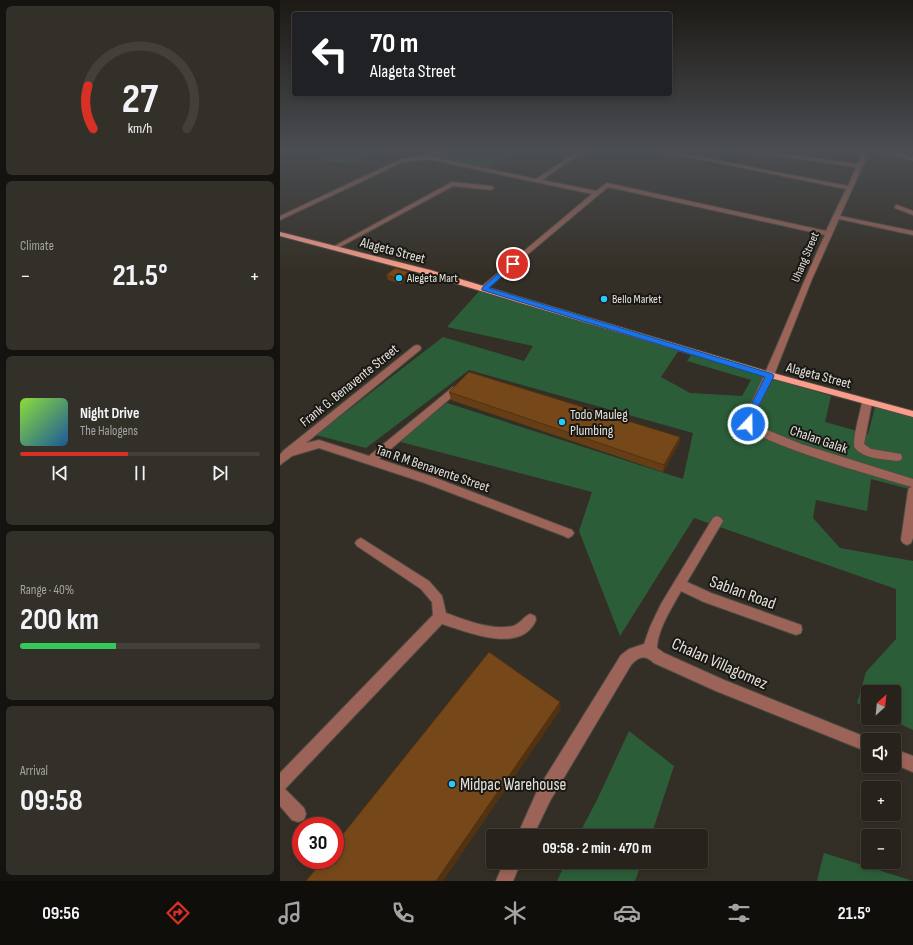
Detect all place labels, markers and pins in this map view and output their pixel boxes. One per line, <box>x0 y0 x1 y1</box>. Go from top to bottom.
pin <box>496 247 530 281</box>
place label: Alegeta Mart <box>406 271 458 286</box>
marker: Alegeta Mart <box>394 273 404 283</box>
place label: Bello Market <box>612 292 662 307</box>
marker: Bello Market <box>599 294 609 304</box>
place label: Todo Mauleg Plumbing <box>570 406 628 439</box>
marker: Todo Mauleg Plumbing <box>557 417 567 427</box>
place label: Midpac Warehouse <box>460 775 567 795</box>
marker: Midpac Warehouse <box>447 779 457 789</box>

